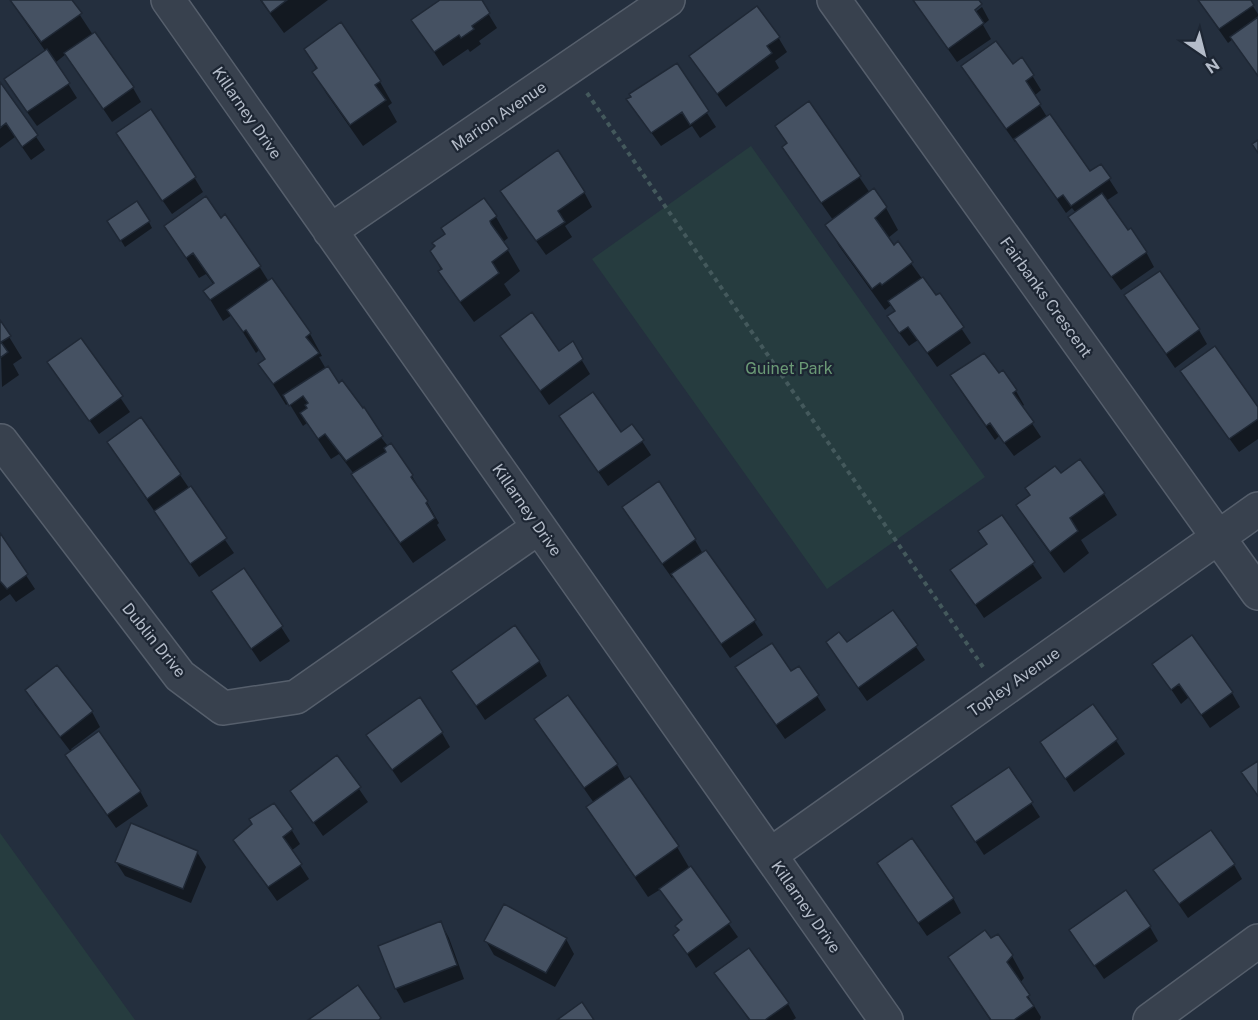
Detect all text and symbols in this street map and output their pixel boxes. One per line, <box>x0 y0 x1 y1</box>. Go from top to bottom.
north arrow <box>1174 24 1234 84</box>
text: N <box>1202 55 1223 77</box>
street label: Killarney Drive <box>208 63 286 163</box>
street label: Marion Avenue <box>448 77 550 155</box>
street label: Fairbanks Crescent <box>996 233 1096 361</box>
park label: Guinet Park <box>745 359 833 378</box>
street label: Killarney Drive <box>488 460 566 560</box>
street label: Dublin Drive <box>118 599 190 681</box>
street label: Topley Avenue <box>964 643 1064 721</box>
street label: Killarney Drive <box>767 857 845 957</box>

